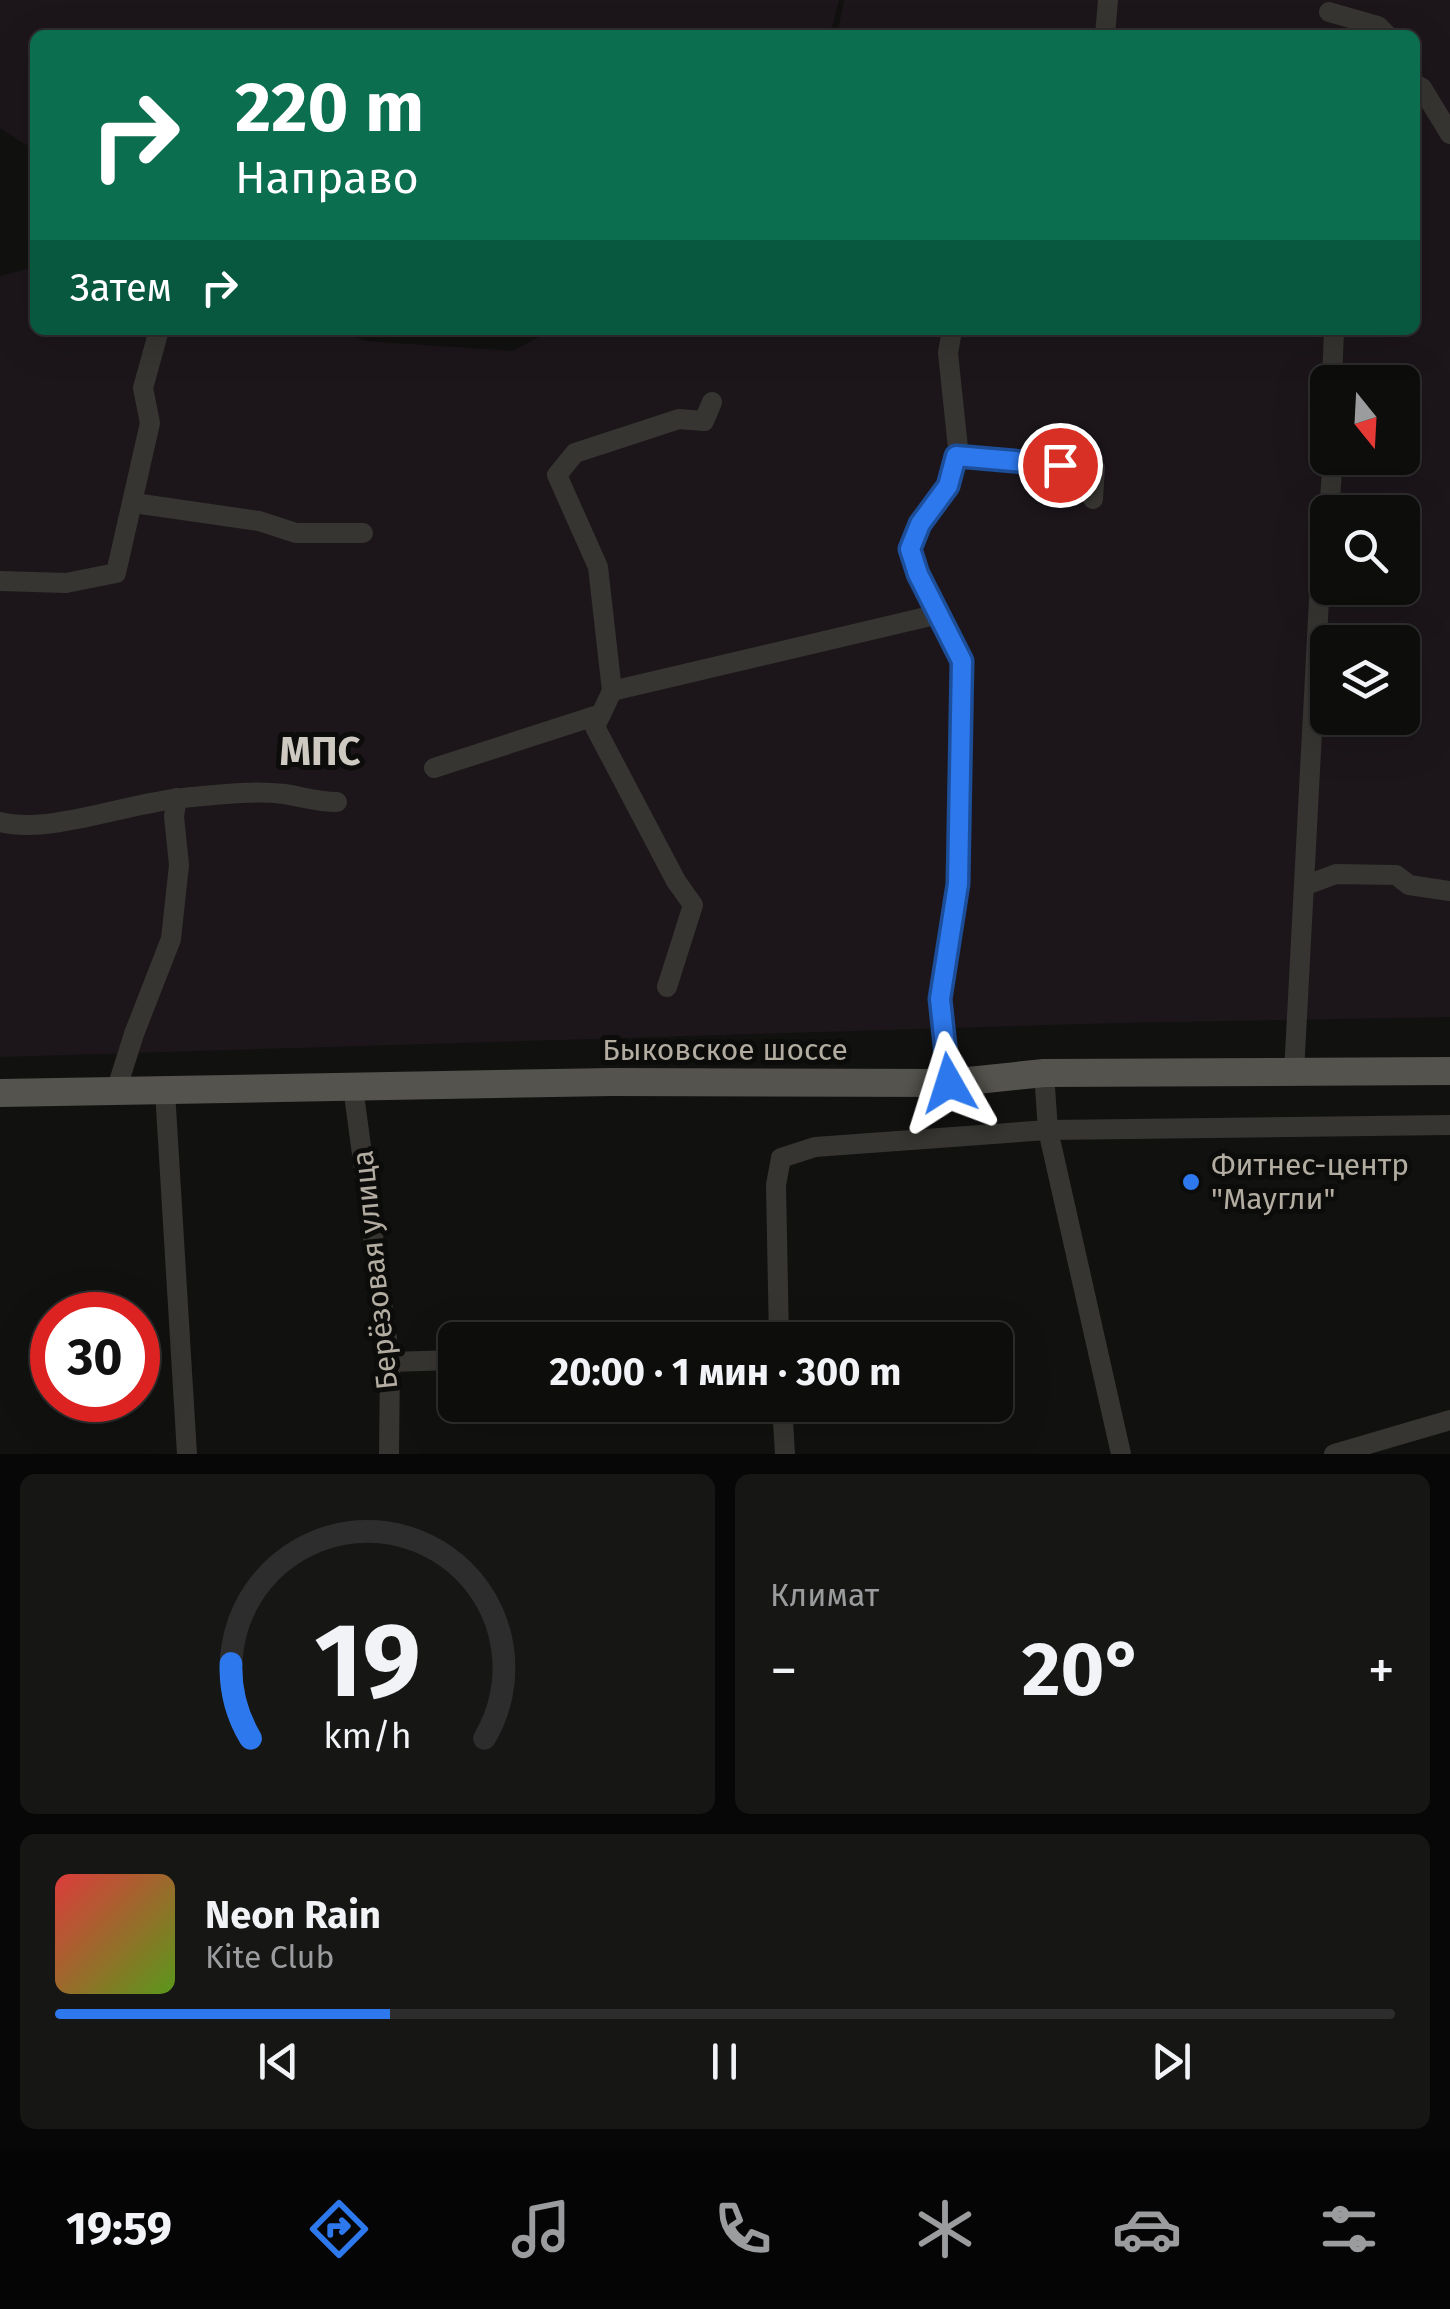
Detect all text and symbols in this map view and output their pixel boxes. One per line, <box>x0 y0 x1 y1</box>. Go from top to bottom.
text: 220 m <box>235 66 424 150</box>
icon: right <box>70 70 200 200</box>
text: Направо <box>235 151 419 205</box>
icon: right <box>192 260 247 315</box>
text: Затем <box>70 265 172 311</box>
north arrow <box>1310 365 1420 475</box>
map controls <box>1310 365 1420 735</box>
pin <box>1018 423 1103 508</box>
icon: arrive <box>1033 438 1088 493</box>
button: search <box>1310 495 1420 605</box>
button: layers <box>1310 625 1420 735</box>
district label: МПС <box>280 728 361 776</box>
position arrow <box>897 1031 1001 1135</box>
street label: Быковское шоссе <box>602 1032 848 1068</box>
place label: Фитнес-центр "Маугли" <box>1211 1147 1409 1217</box>
street label: Берёзовая улица <box>345 1149 405 1391</box>
marker: Фитнес-центр "Маугли" <box>1180 1171 1202 1193</box>
speed limit sign: 30 <box>30 1292 160 1422</box>
text: 20:00 · 1 мин · 300 m <box>550 1349 901 1395</box>
text: Климат <box>770 1576 879 1614</box>
text: 19 <box>314 1599 421 1724</box>
text: 20° <box>1022 1625 1143 1715</box>
text: − <box>770 1638 798 1704</box>
text: + <box>1368 1638 1395 1704</box>
text: km/h <box>323 1715 412 1757</box>
text: Neon Rain <box>205 1892 381 1938</box>
text: Kite Club <box>205 1938 334 1976</box>
icon: previous <box>251 2034 306 2089</box>
icon: pause <box>697 2034 752 2089</box>
icon: next <box>1144 2034 1199 2089</box>
icon: directions <box>304 2194 374 2264</box>
icon: music <box>506 2194 576 2264</box>
icon: phone <box>708 2194 778 2264</box>
icon: climate <box>910 2194 980 2264</box>
icon: car <box>1112 2194 1182 2264</box>
icon: filters <box>1314 2194 1384 2264</box>
text: 19:59 <box>66 2202 172 2256</box>

